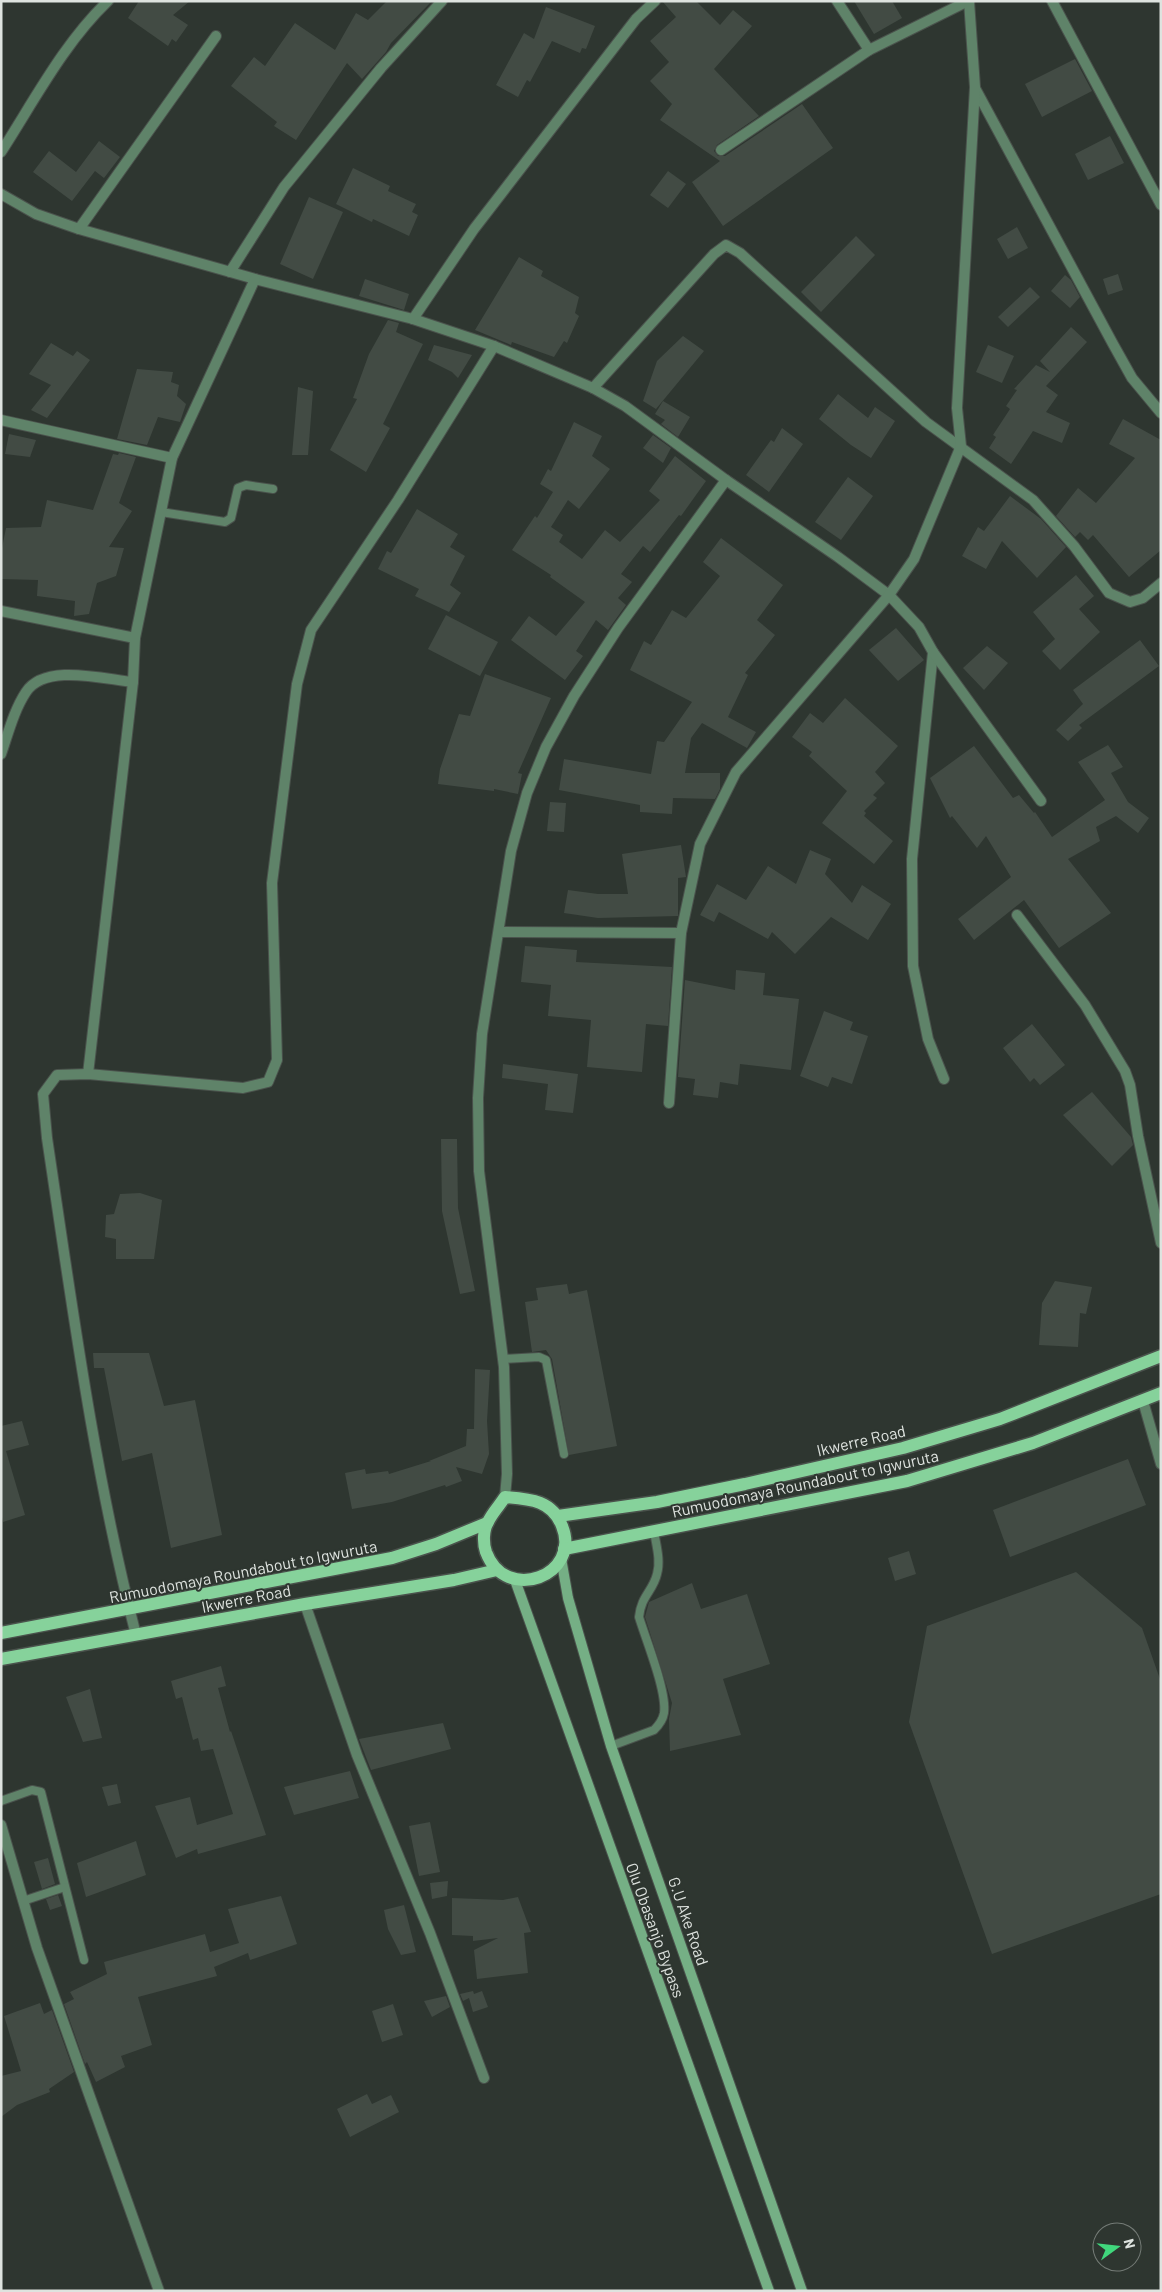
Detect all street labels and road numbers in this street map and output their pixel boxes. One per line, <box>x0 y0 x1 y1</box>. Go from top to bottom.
street label: Ikwerre Road <box>815 1421 907 1459</box>
street label: Rumuodomaya Roundabout to Igwuruta <box>670 1445 940 1521</box>
street label: Rumuodomaya Roundabout to Igwuruta <box>108 1536 378 1606</box>
street label: Ikwerre Road <box>200 1580 292 1616</box>
street label: Olu Obasanjo Bypass <box>623 1860 689 2000</box>
street label: G.U Ake Road <box>665 1874 713 1968</box>

